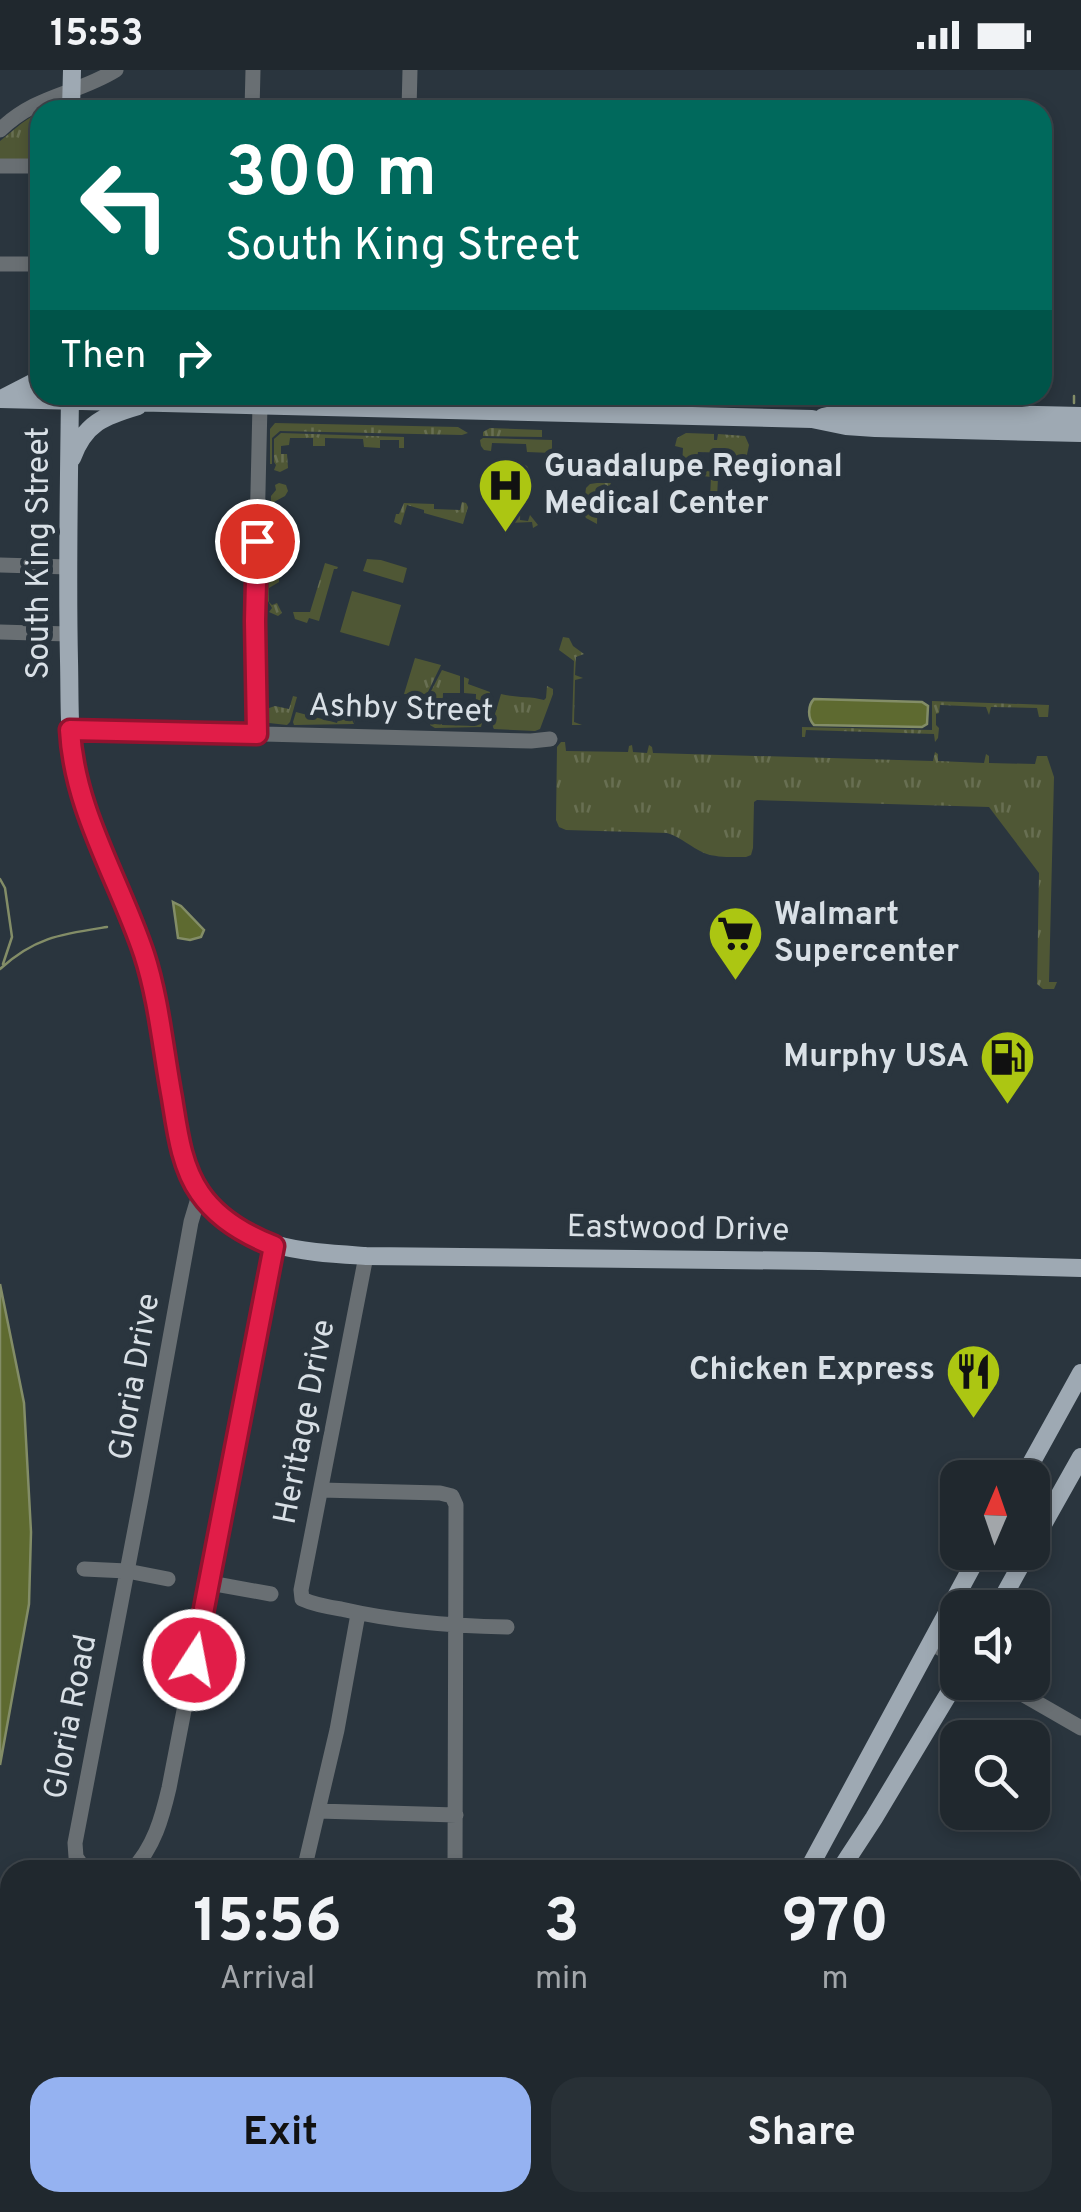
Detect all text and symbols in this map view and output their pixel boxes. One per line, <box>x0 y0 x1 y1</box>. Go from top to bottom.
text: 15:53 <box>50 11 144 60</box>
text: 300 m <box>225 132 437 221</box>
icon: left <box>60 140 190 270</box>
text: South King Street <box>225 219 581 276</box>
icon: right <box>166 330 221 385</box>
text: Then <box>60 333 146 382</box>
street label: South King Street <box>20 427 60 679</box>
place label: Guadalupe Regional Medical Center <box>544 448 843 525</box>
hospital icon: Guadalupe Regional Medical Center <box>475 456 535 535</box>
pin <box>215 499 300 584</box>
icon: arrive <box>230 514 285 569</box>
street label: Ashby Street <box>308 687 494 733</box>
place label: Walmart Supercenter <box>774 896 959 973</box>
supermarket icon: Walmart Supercenter <box>705 904 765 983</box>
fuel station icon: Murphy USA <box>978 1028 1038 1107</box>
place label: Murphy USA <box>783 1038 969 1078</box>
street label: Eastwood Drive <box>566 1208 790 1252</box>
street label: Gloria Drive <box>102 1290 170 1464</box>
street label: Heritage Drive <box>267 1316 345 1528</box>
restaurant icon: Chicken Express <box>944 1341 1004 1420</box>
place label: Chicken Express <box>689 1351 935 1391</box>
north arrow <box>940 1460 1050 1570</box>
map controls <box>940 1460 1050 1830</box>
button: sound <box>940 1590 1050 1700</box>
position arrow <box>142 1608 246 1712</box>
street label: Gloria Road <box>36 1631 108 1803</box>
button: search <box>940 1720 1050 1830</box>
text: 15:56 <box>193 1887 342 1963</box>
text: 3 <box>544 1887 580 1963</box>
text: 970 <box>781 1887 889 1963</box>
text: Arrival <box>220 1960 315 2000</box>
text: min <box>535 1960 588 2000</box>
text: m <box>822 1960 849 2000</box>
button: Exit <box>30 2077 531 2192</box>
button: Share <box>551 2077 1052 2192</box>

